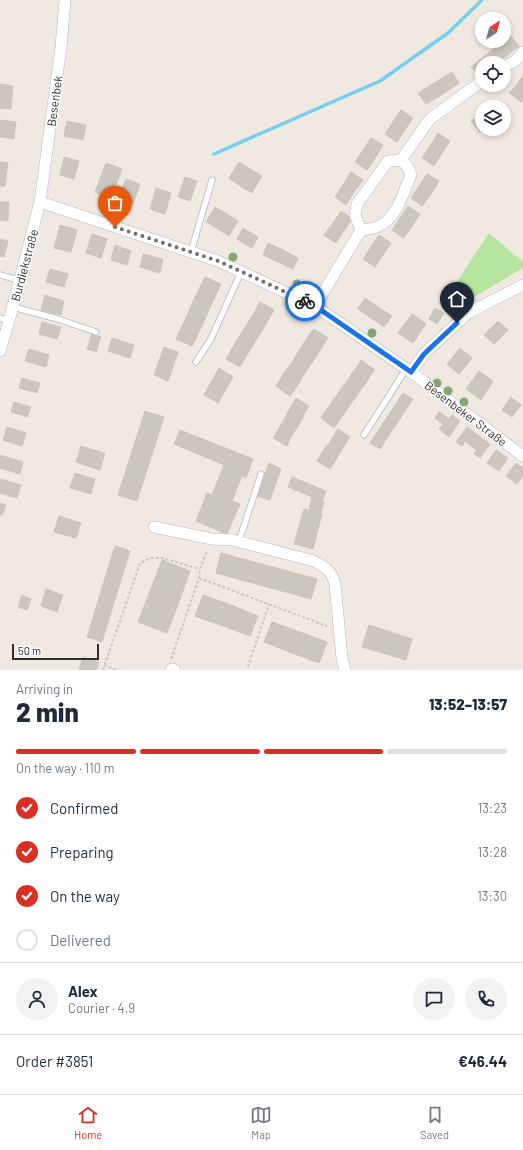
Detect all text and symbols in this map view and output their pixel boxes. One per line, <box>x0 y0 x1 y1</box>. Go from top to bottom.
north arrow <box>475 12 511 48</box>
map controls <box>475 12 511 136</box>
button: locate <box>475 56 511 92</box>
street label: Besenbek <box>43 75 65 127</box>
button: layers <box>475 100 511 136</box>
pin <box>98 186 132 227</box>
icon: bag <box>104 192 126 214</box>
street label: Burdiekstraße <box>8 228 40 302</box>
courier <box>285 281 325 321</box>
pin <box>440 282 474 323</box>
icon: home <box>446 288 468 310</box>
icon: bike <box>294 290 316 312</box>
street label: Besenbeker Straße <box>422 378 510 448</box>
scale bar <box>12 642 99 661</box>
text: 50 m <box>18 644 41 657</box>
text: Arriving in <box>16 681 73 697</box>
text: 13:52–13:57 <box>429 695 507 713</box>
text: 2 min <box>16 696 79 727</box>
text: On the way · 110 m <box>16 760 114 776</box>
icon: check <box>16 797 38 819</box>
text: Confirmed <box>50 799 118 817</box>
text: 13:23 <box>478 800 507 816</box>
icon: check <box>16 841 38 863</box>
text: Preparing <box>50 843 114 861</box>
text: 13:28 <box>478 844 507 860</box>
icon: check <box>16 885 38 907</box>
text: On the way <box>50 887 120 905</box>
text: 13:30 <box>477 888 507 904</box>
text: Delivered <box>50 931 111 949</box>
button: person <box>16 978 58 1020</box>
button: chat <box>413 978 455 1020</box>
button: phone <box>465 978 507 1020</box>
text: Alex <box>68 982 98 1000</box>
text: Courier · 4.9 <box>68 1000 135 1016</box>
text: Order #3851 <box>16 1052 93 1070</box>
text: €46.44 <box>458 1052 507 1070</box>
tab: Home <box>74 1104 102 1141</box>
tab: Map <box>250 1104 272 1141</box>
tab: Saved <box>420 1104 449 1141</box>

